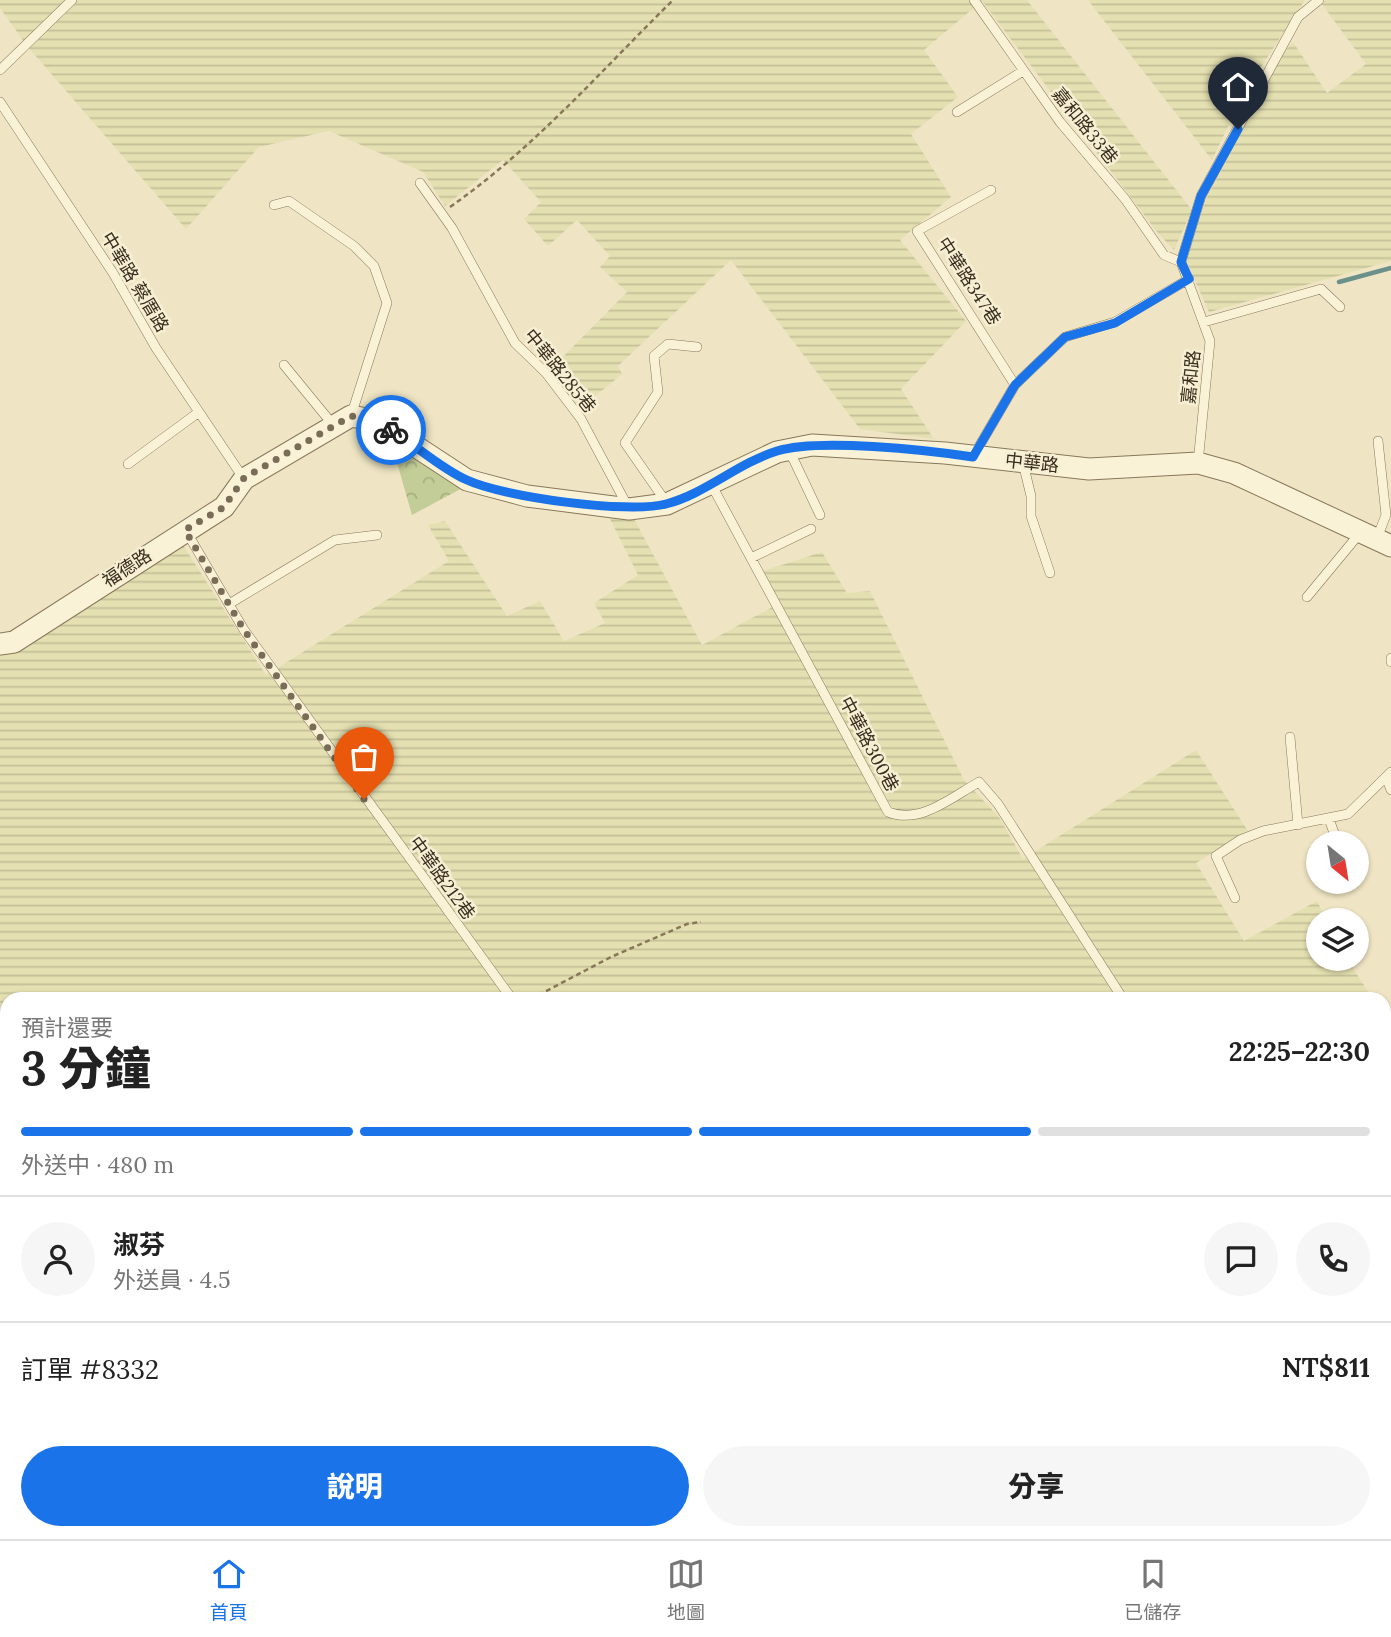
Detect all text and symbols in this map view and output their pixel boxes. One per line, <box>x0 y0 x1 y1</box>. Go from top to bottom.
pin <box>1208 57 1268 129</box>
icon: home <box>1219 68 1257 106</box>
street label: 嘉和路33巷 <box>1047 83 1123 169</box>
street label: 中華路 蔡厝路 <box>97 228 174 336</box>
street label: 中華路347巷 <box>933 232 1006 329</box>
street label: 中華路285巷 <box>519 324 601 417</box>
street label: 嘉和路 <box>1176 349 1205 405</box>
courier <box>356 395 426 465</box>
icon: bike <box>372 411 410 449</box>
street label: 中華路 <box>1004 448 1060 477</box>
street label: 福德路 <box>98 543 156 592</box>
street label: 中華路300巷 <box>835 692 904 795</box>
pin <box>334 727 394 799</box>
icon: bag <box>345 738 383 776</box>
street label: 中華路212巷 <box>404 831 480 924</box>
north arrow <box>1306 831 1368 894</box>
map controls <box>1306 831 1369 971</box>
button: layers <box>1306 908 1369 971</box>
text: 預計還要 <box>21 1013 113 1042</box>
text: 22:25–22:30 <box>1229 1035 1370 1068</box>
text: 3 分鐘 <box>21 1039 151 1098</box>
text: 外送中 · 480 m <box>21 1150 174 1179</box>
button: person <box>21 1222 95 1296</box>
button: chat <box>1204 1222 1278 1296</box>
button: phone <box>1296 1222 1370 1296</box>
text: 淑芬 <box>113 1228 165 1261</box>
text: 外送員 · 4.5 <box>113 1265 231 1294</box>
text: NT$811 <box>1282 1351 1370 1384</box>
text: 訂單 #8332 <box>21 1353 159 1386</box>
button: 說明 <box>21 1446 689 1526</box>
button: 分享 <box>703 1446 1370 1526</box>
tab: 首頁 <box>210 1555 248 1624</box>
tab: 地圖 <box>667 1555 705 1624</box>
tab: 已儲存 <box>1124 1555 1181 1624</box>

